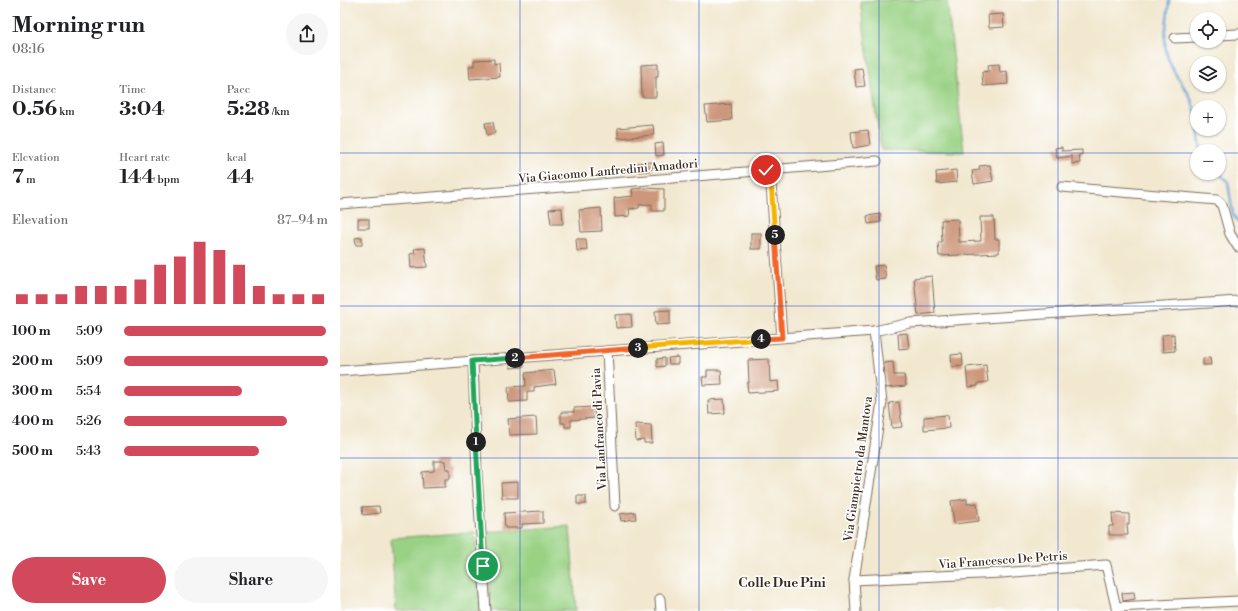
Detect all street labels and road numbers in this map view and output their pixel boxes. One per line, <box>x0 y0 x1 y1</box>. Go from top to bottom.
street label: Via Giacomo Lanfredini Amadori <box>516 156 699 187</box>
street label: Via Lanfranco di Pavia <box>589 367 610 491</box>
street label: Via Giampietro da Mantova <box>841 394 876 544</box>
street label: Via Francesco De Petris <box>937 549 1068 573</box>

